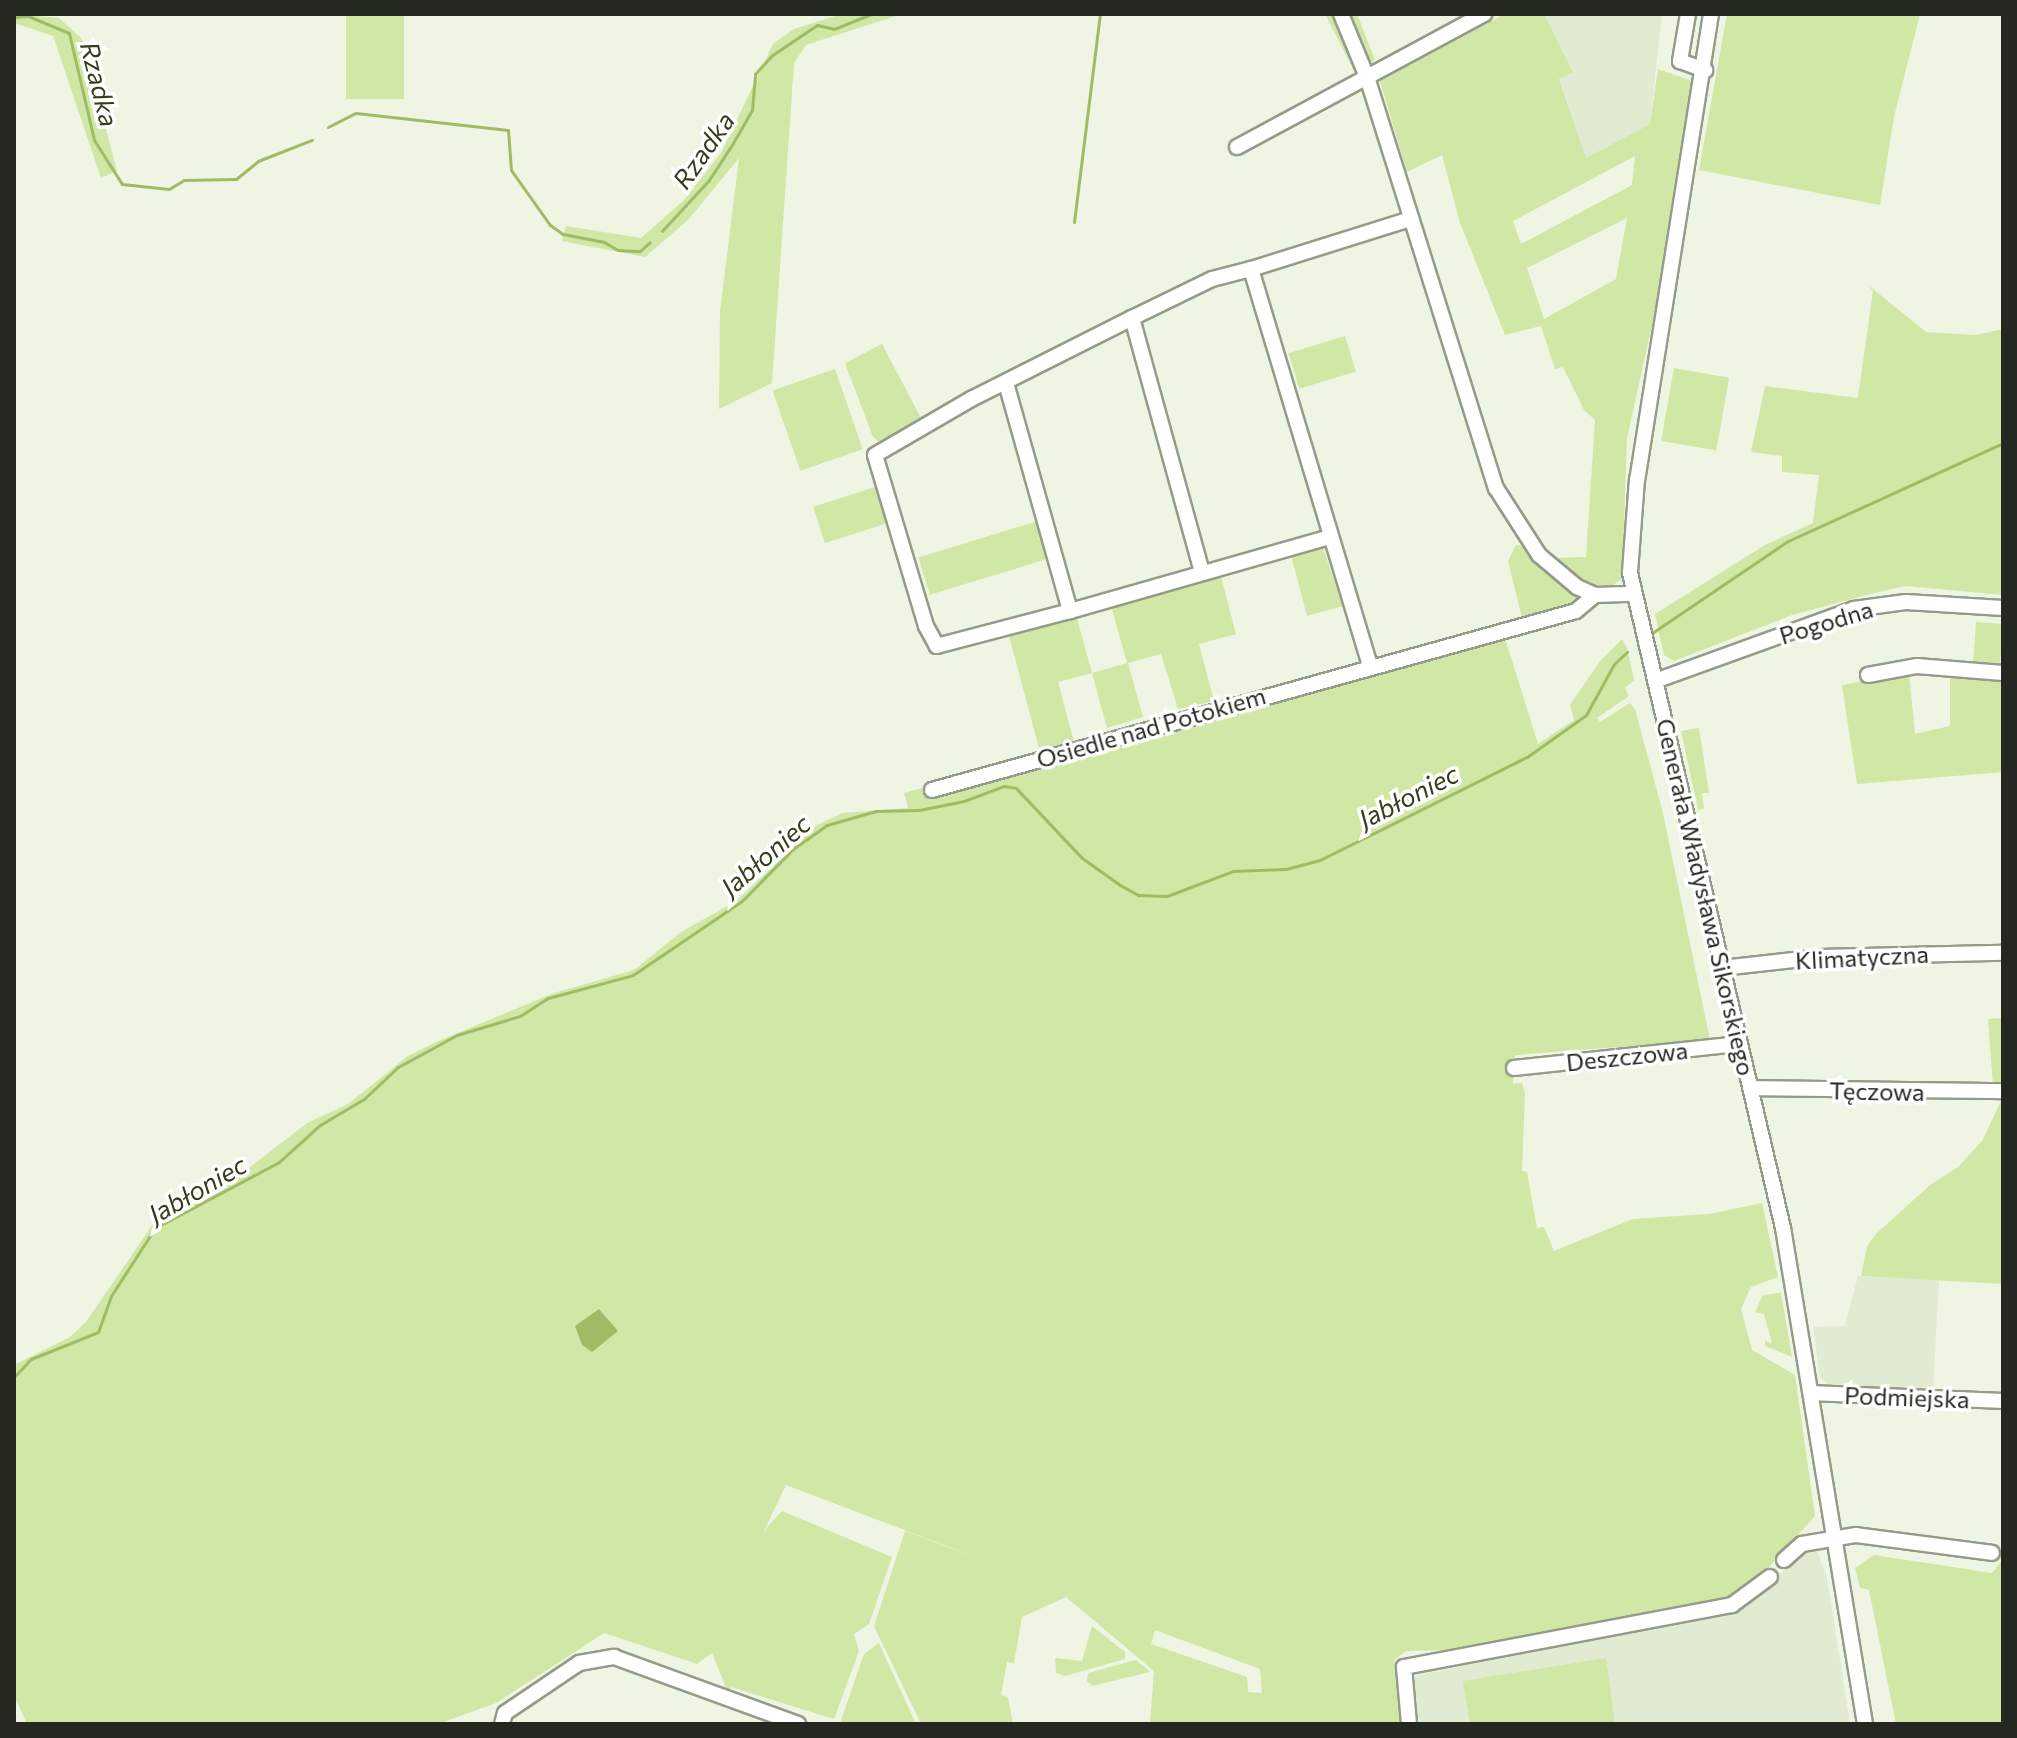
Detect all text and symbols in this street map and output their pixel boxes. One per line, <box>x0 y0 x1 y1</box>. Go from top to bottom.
water label: Rzadka <box>74 38 126 130</box>
water label: Rzadka <box>665 106 741 194</box>
street label: Pogodna <box>1776 594 1876 650</box>
street label: Osiedle nad Potokiem <box>1033 681 1269 773</box>
street label: Generała Władysława Sikorskiego <box>1651 716 1761 1078</box>
water label: Jabłoniec <box>1353 758 1463 834</box>
water label: Jabłoniec <box>714 808 816 902</box>
street label: Klimatyczna <box>1794 939 1930 975</box>
street label: Deszczowa <box>1565 1035 1689 1077</box>
street label: Tęczowa <box>1829 1076 1925 1106</box>
water label: Jabłoniec <box>142 1148 252 1230</box>
street label: Podmiejska <box>1844 1380 1970 1414</box>

